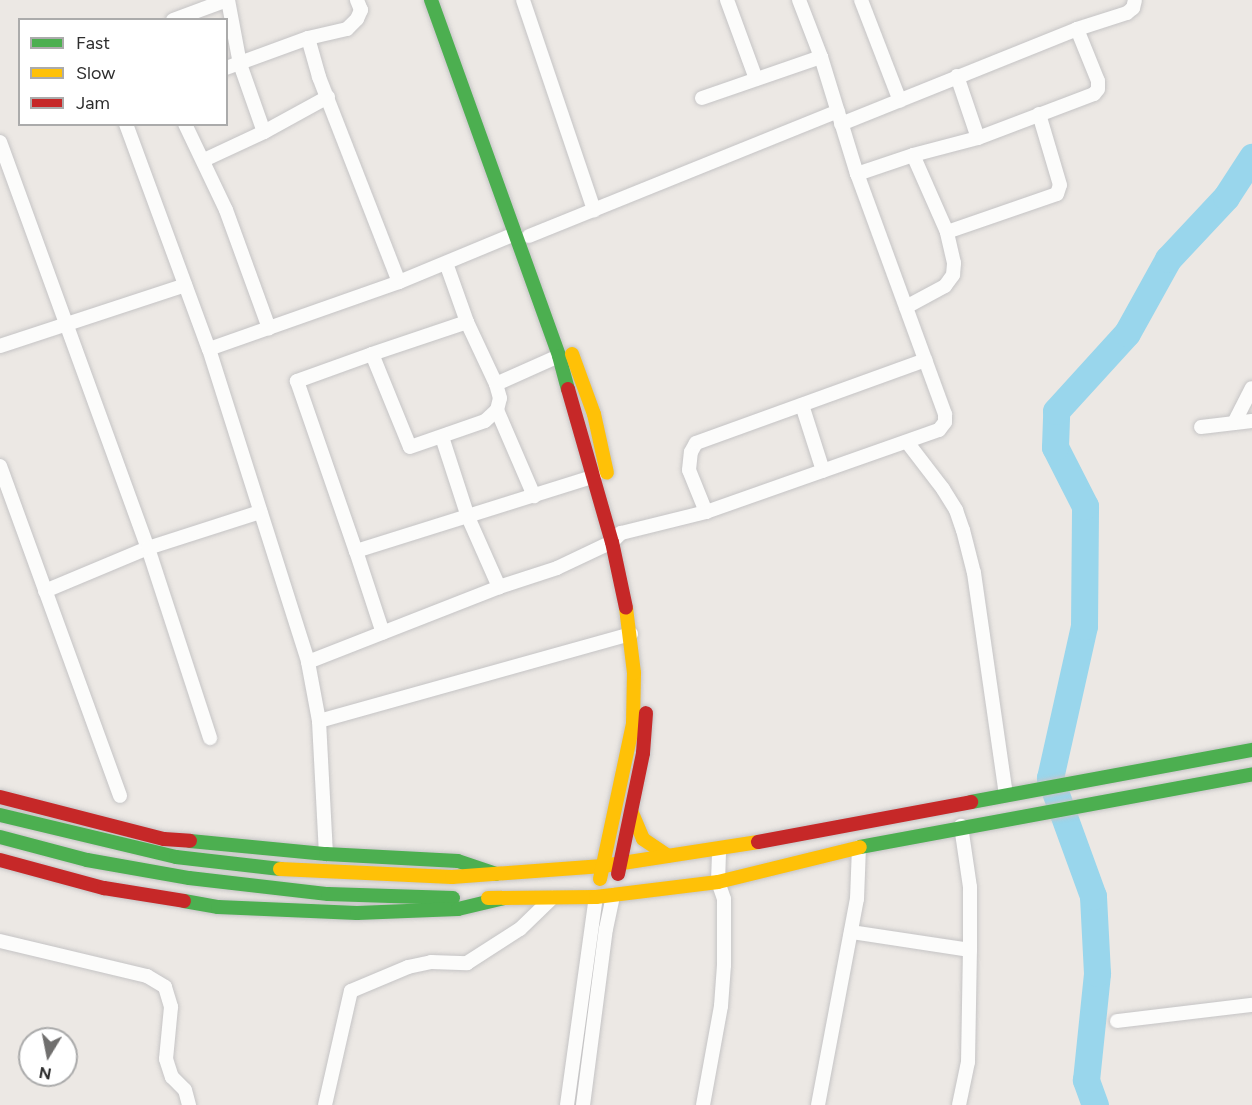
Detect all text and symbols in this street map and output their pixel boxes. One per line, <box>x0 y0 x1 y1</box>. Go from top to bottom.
legend <box>18 18 228 126</box>
text: Fast <box>76 32 110 54</box>
text: Slow <box>76 62 115 84</box>
text: Jam <box>76 92 110 114</box>
north arrow <box>18 1027 78 1087</box>
text: N <box>37 1063 53 1084</box>

